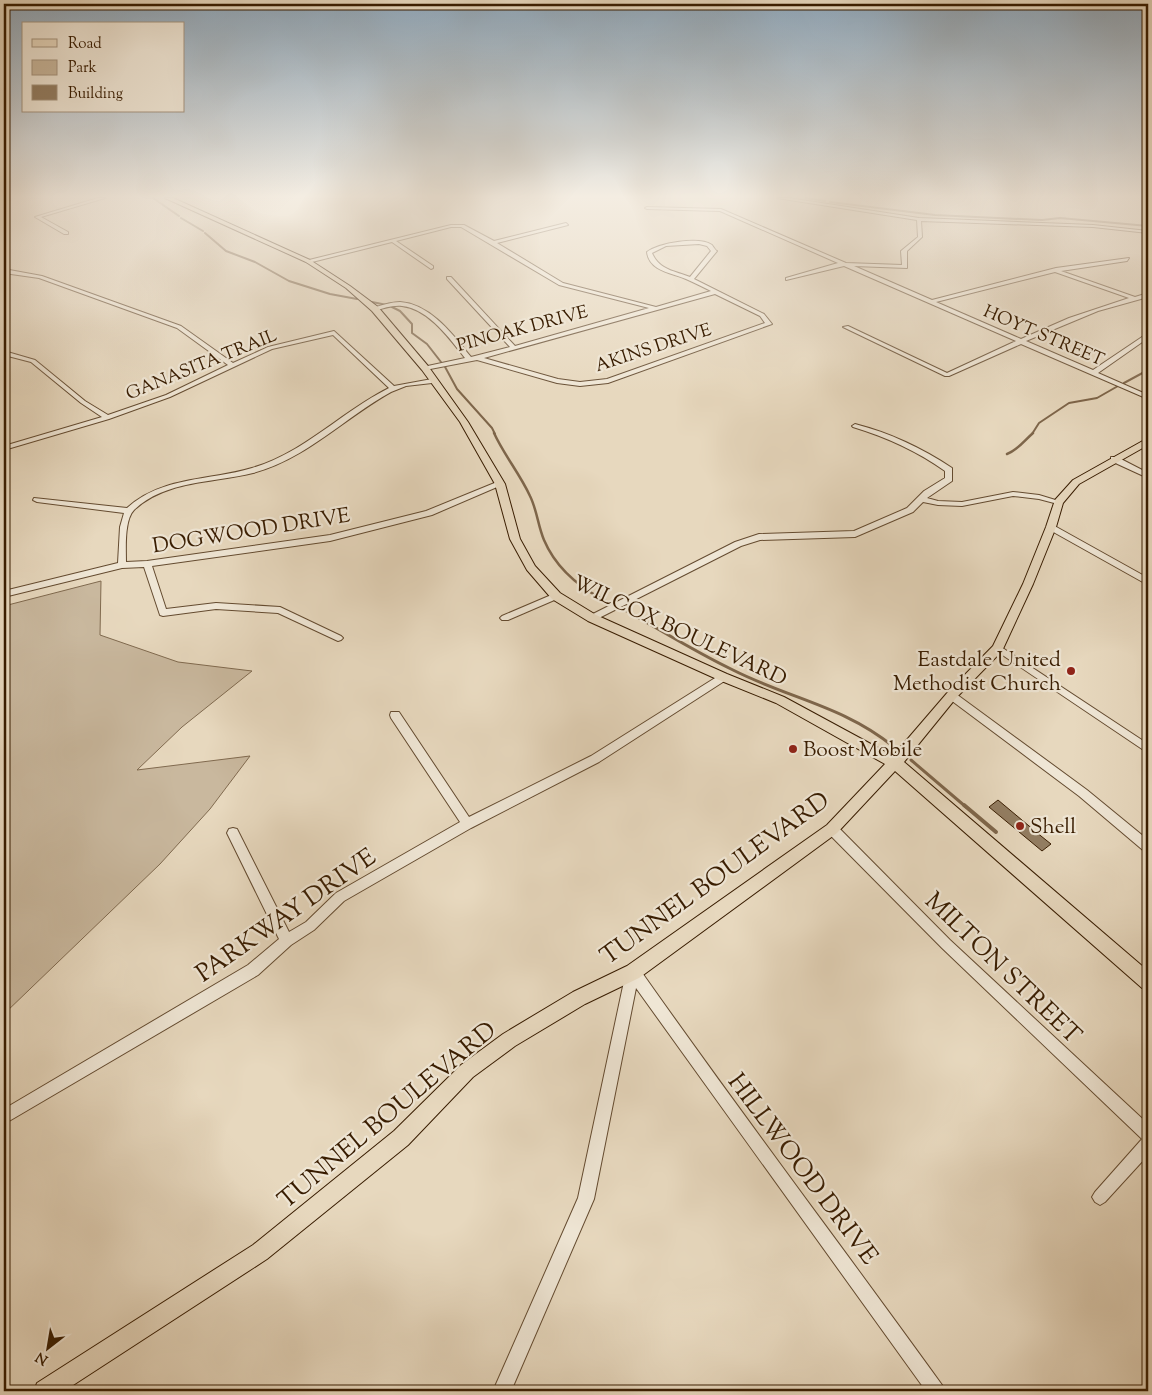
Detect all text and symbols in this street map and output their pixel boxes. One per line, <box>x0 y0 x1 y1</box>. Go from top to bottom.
legend <box>22 22 185 112</box>
text: Road <box>68 34 102 55</box>
text: Park <box>68 58 97 79</box>
text: Building <box>68 84 123 105</box>
street label: PINOAK DRIVE <box>454 300 591 360</box>
street label: HOYT STREET <box>979 300 1108 374</box>
street label: AKINS DRIVE <box>592 318 715 380</box>
street label: GANASITA TRAIL <box>122 324 281 408</box>
street label: DOGWOOD DRIVE <box>150 501 353 562</box>
street label: WILCOX BOULEVARD <box>567 569 791 695</box>
place label: Eastdale United Methodist Church <box>893 646 1061 700</box>
marker: Eastdale United Methodist Church <box>1065 665 1077 677</box>
place label: Boost Mobile <box>803 736 922 766</box>
marker: Boost Mobile <box>787 743 799 755</box>
street label: TUNNEL BOULEVARD <box>594 784 838 975</box>
place label: Shell <box>1030 813 1076 843</box>
marker: Shell <box>1014 820 1026 832</box>
street label: PARKWAY DRIVE <box>189 841 384 992</box>
street label: MILTON STREET <box>915 885 1089 1054</box>
street label: TUNNEL BOULEVARD <box>271 1014 505 1219</box>
street label: HILLWOOD DRIVE <box>718 1067 886 1273</box>
north arrow <box>22 1322 72 1372</box>
text: N <box>32 1346 52 1369</box>

